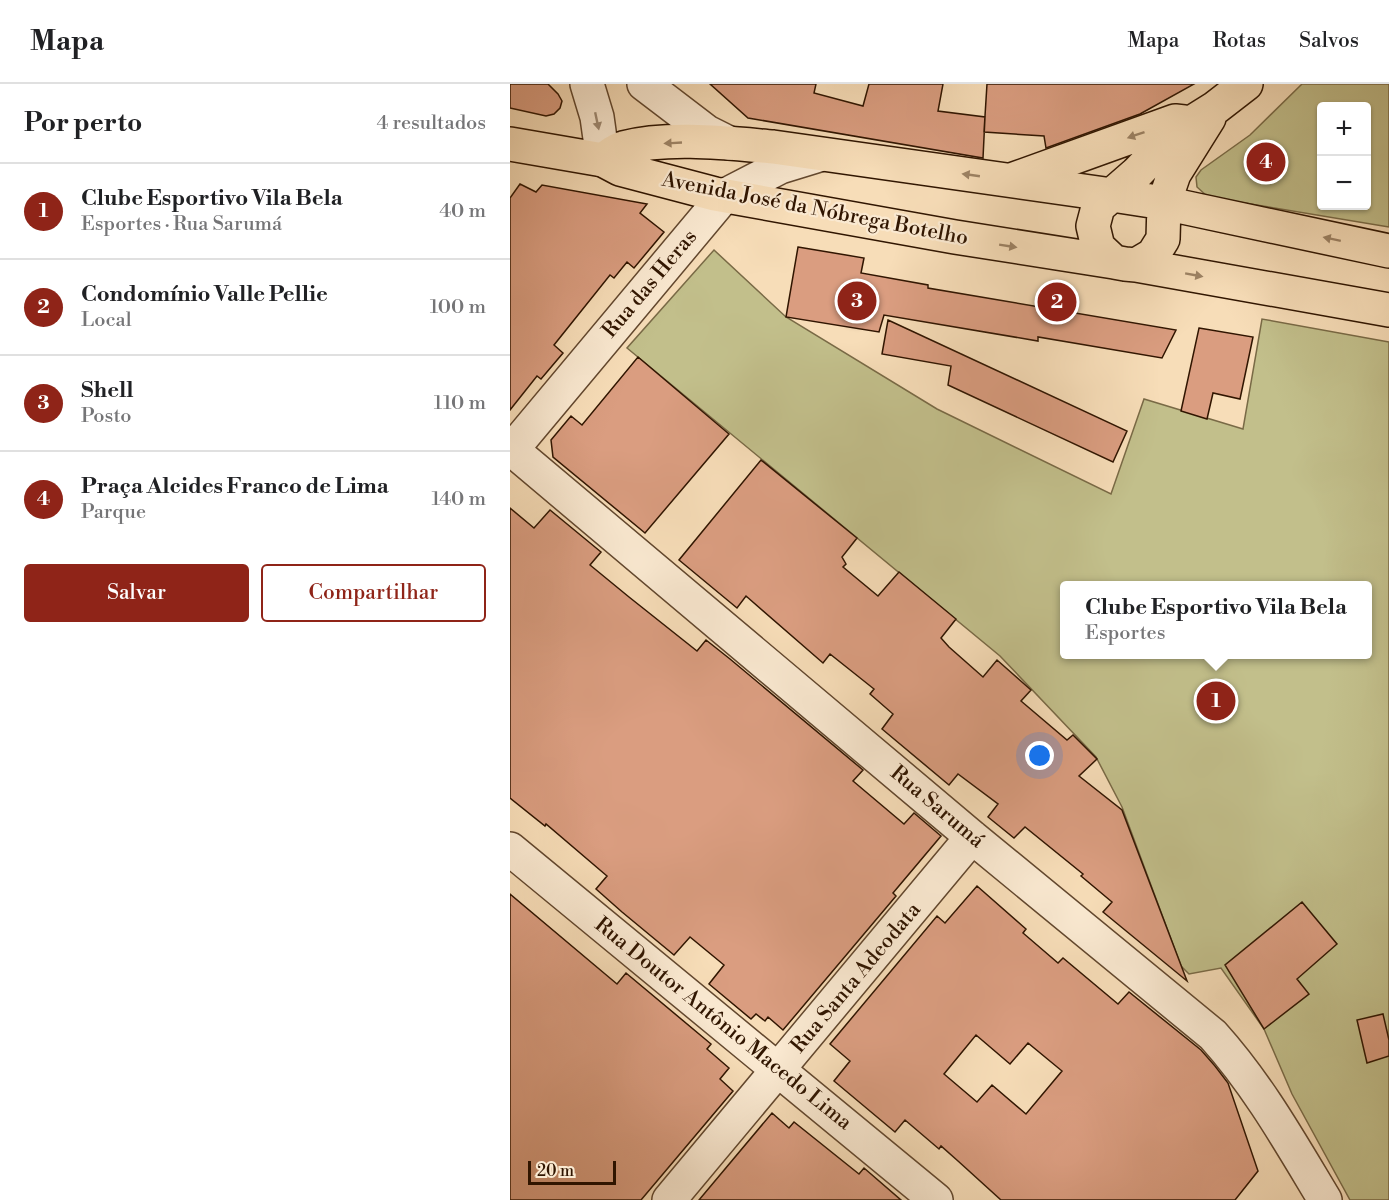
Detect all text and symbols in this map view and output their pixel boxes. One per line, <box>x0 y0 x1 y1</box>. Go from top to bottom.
text: Mapa <box>30 24 104 59</box>
text: Mapa <box>1127 28 1179 54</box>
text: Rotas <box>1212 28 1266 54</box>
text: Salvos <box>1299 28 1359 54</box>
map controls <box>1317 102 1371 210</box>
button: + <box>1317 102 1371 156</box>
text: Por perto <box>24 107 142 139</box>
text: 4 resultados <box>376 111 486 136</box>
one-way arrow <box>593 112 602 131</box>
one-way arrow <box>1126 130 1144 140</box>
one-way arrow <box>664 138 683 147</box>
pin: 4 <box>1246 140 1286 184</box>
button: − <box>1317 156 1371 210</box>
street label: Avenida José da Nóbrega Botelho <box>659 166 970 251</box>
one-way arrow <box>961 171 980 180</box>
text: Clube Esportivo Vila Bela <box>81 185 343 212</box>
text: 1 <box>39 199 48 224</box>
text: 40 m <box>439 199 486 224</box>
text: Esportes · Rua Sarumá <box>81 212 282 237</box>
street label: Rua das Heras <box>597 224 703 344</box>
one-way arrow <box>1323 233 1341 243</box>
one-way arrow <box>999 241 1018 250</box>
one-way arrow <box>1185 271 1204 280</box>
pin: 3 <box>838 278 876 324</box>
pin: 2 <box>1038 280 1076 324</box>
text: Condomínio Valle Pellie <box>81 281 328 308</box>
text: 2 <box>37 295 50 320</box>
text: 100 m <box>430 295 486 320</box>
text: Local <box>81 308 132 333</box>
text: Shell <box>81 377 133 404</box>
text: 3 <box>37 391 50 416</box>
text: 110 m <box>434 391 486 416</box>
text: Posto <box>81 404 132 429</box>
text: Praça Alcides Franco de Lima <box>81 473 389 500</box>
text: 4 <box>37 487 50 512</box>
text: 140 m <box>431 487 486 512</box>
text: Parque <box>81 500 146 525</box>
button: Salvar <box>24 564 249 622</box>
button: Compartilhar <box>261 564 486 622</box>
popup <box>1060 581 1372 659</box>
text: Clube Esportivo Vila Bela <box>1085 594 1347 621</box>
text: Esportes <box>1085 621 1165 646</box>
pin: 1 <box>1196 678 1236 724</box>
your location <box>1025 741 1054 770</box>
street label: Rua Sarumá <box>885 760 990 854</box>
street label: Rua Santa Adeodata <box>785 897 927 1059</box>
street label: Rua Doutor Antônio Macedo Lima <box>589 912 857 1136</box>
scale bar <box>528 1158 616 1186</box>
text: 20 m <box>537 1161 574 1181</box>

